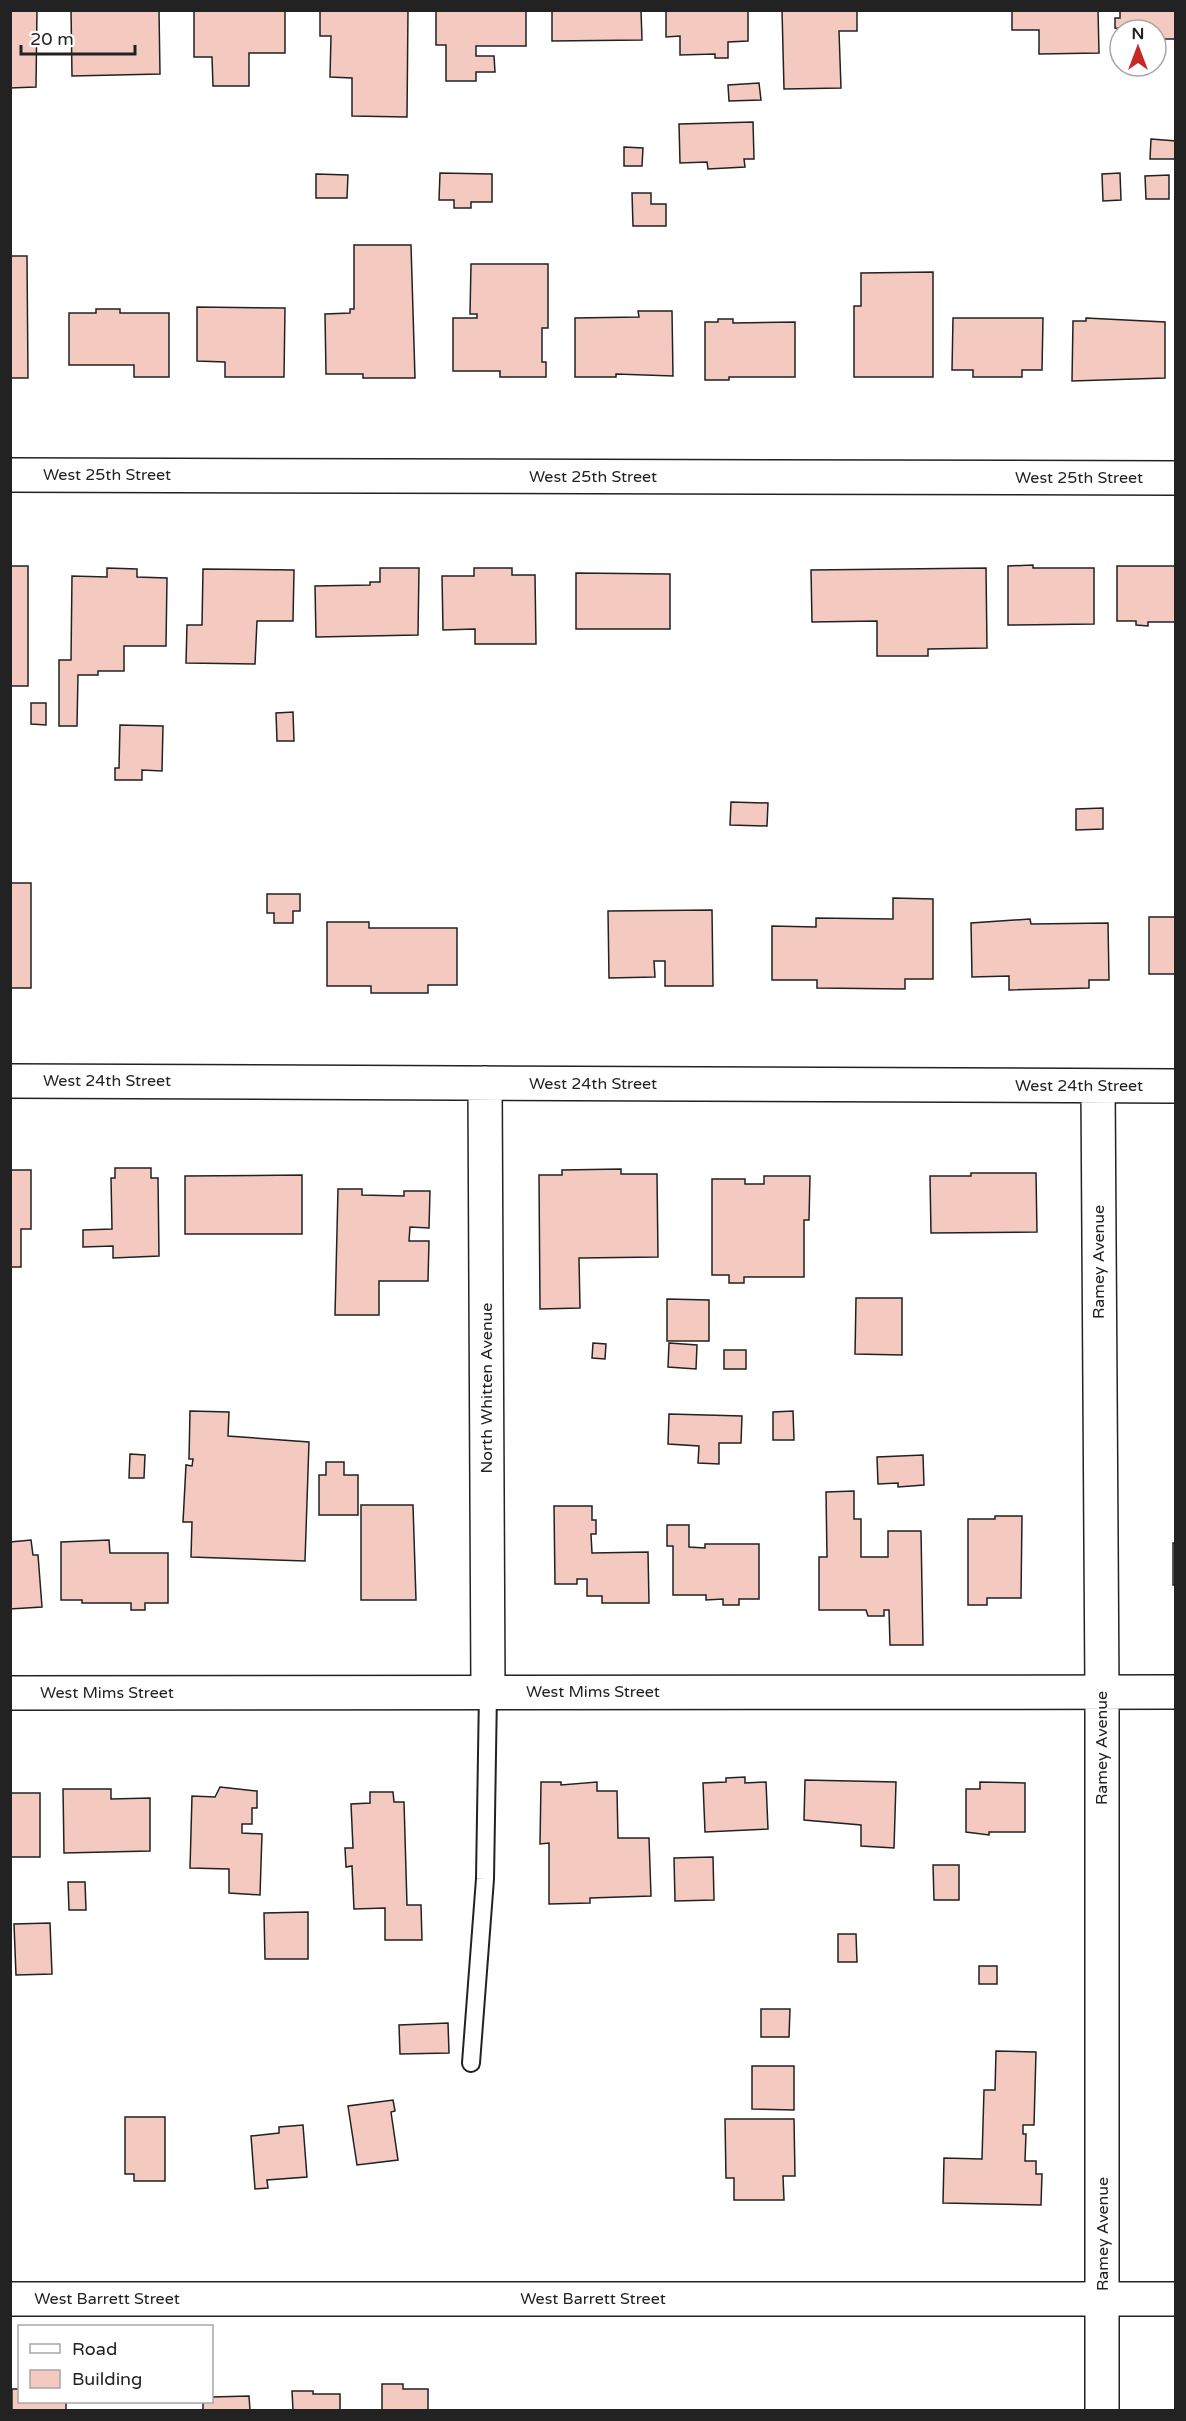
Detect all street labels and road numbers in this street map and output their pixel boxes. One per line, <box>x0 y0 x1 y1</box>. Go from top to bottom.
street label: West 25th Street <box>43 465 171 485</box>
street label: West 25th Street <box>529 467 657 487</box>
street label: West 25th Street <box>1015 468 1143 488</box>
street label: West 24th Street <box>43 1071 171 1091</box>
street label: West 24th Street <box>529 1074 657 1094</box>
street label: West 24th Street <box>1015 1076 1143 1096</box>
street label: Ramey Avenue <box>1089 1205 1109 1319</box>
street label: North Whitten Avenue <box>477 1303 497 1473</box>
street label: West Mims Street <box>526 1682 660 1702</box>
street label: West Mims Street <box>40 1683 174 1703</box>
street label: Ramey Avenue <box>1092 1691 1112 1805</box>
street label: Ramey Avenue <box>1093 2177 1113 2291</box>
street label: West Barrett Street <box>34 2289 180 2309</box>
street label: West Barrett Street <box>520 2289 666 2309</box>

